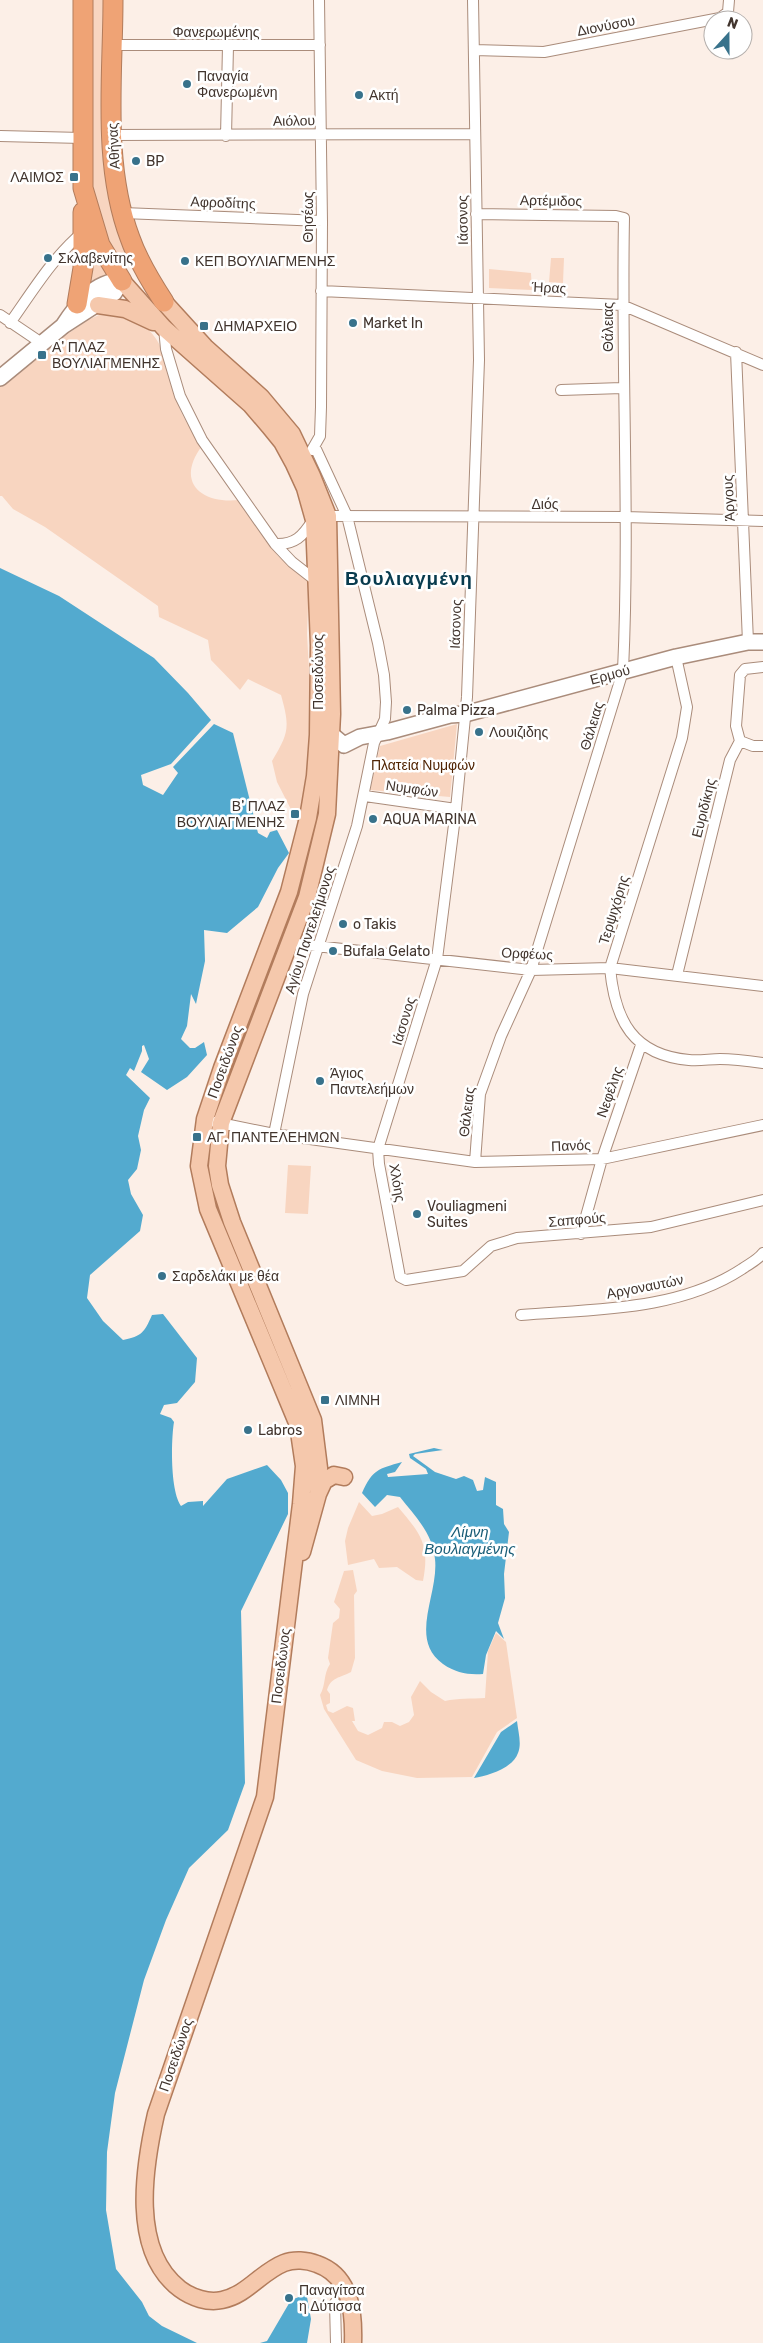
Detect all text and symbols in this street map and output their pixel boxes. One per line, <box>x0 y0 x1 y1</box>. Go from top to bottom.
north arrow <box>703 10 753 60</box>
street label: Διονύσου <box>575 12 637 40</box>
text: N <box>725 14 740 33</box>
street label: Φανερωμένης <box>172 24 260 41</box>
place label: Παναγία Φανερωμένη <box>197 68 278 101</box>
marker: Παναγία Φανερωμένη <box>181 78 193 90</box>
place label: Ακτή <box>369 87 399 104</box>
marker: Ακτή <box>353 89 365 101</box>
street label: Αιόλου <box>273 112 315 130</box>
street label: Αθήνας <box>104 122 124 170</box>
place label: BP <box>146 153 164 170</box>
marker: BP <box>130 155 142 167</box>
place label: ΛΑΙΜΟΣ <box>10 169 64 186</box>
marker: ΛΑΙΜΟΣ <box>68 171 80 183</box>
street label: Θησέως <box>300 191 317 243</box>
street label: Αρτέμιδος <box>520 192 583 210</box>
street label: Αφροδίτης <box>190 193 256 213</box>
street label: Ιάσονος <box>454 195 472 245</box>
place label: Σκλαβενίτης <box>58 250 133 267</box>
marker: Σκλαβενίτης <box>42 252 54 264</box>
place label: ΚΕΠ ΒΟΥΛΙΑΓΜΕΝΗΣ <box>195 253 336 270</box>
marker: ΚΕΠ ΒΟΥΛΙΑΓΜΕΝΗΣ <box>179 255 191 267</box>
street label: Ήρας <box>530 279 567 297</box>
street label: Θάλειας <box>600 302 617 352</box>
place label: Market In <box>363 315 423 332</box>
marker: Market In <box>347 317 359 329</box>
place label: ΔΗΜΑΡΧΕΙΟ <box>214 318 297 335</box>
marker: ΔΗΜΑΡΧΕΙΟ <box>198 320 210 332</box>
place label: Α' ΠΛΑΖ ΒΟΥΛΙΑΓΜΕΝΗΣ <box>52 339 161 372</box>
marker: Α' ΠΛΑΖ ΒΟΥΛΙΑΓΜΕΝΗΣ <box>36 349 48 361</box>
street label: Άργους <box>719 474 739 522</box>
street label: Διός <box>532 496 559 513</box>
district label: Βουλιαγμένη <box>345 567 473 590</box>
street label: Ιάσονος <box>447 598 465 649</box>
street label: Ποσειδώνος <box>310 634 327 710</box>
street label: Ερμού <box>588 662 632 688</box>
street label: Θάλειας <box>577 699 608 752</box>
place label: Palma Pizza <box>417 702 495 719</box>
marker: Palma Pizza <box>401 704 413 716</box>
place label: Λουιζιδης <box>489 724 549 741</box>
marker: Λουιζιδης <box>473 726 485 738</box>
park label: Πλατεία Νυμφών <box>371 757 475 774</box>
street label: Ευριδίκης <box>688 776 720 839</box>
street label: Νυμφών <box>385 777 439 801</box>
place label: Β' ΠΛΑΖ ΒΟΥΛΙΑΓΜΕΝΗΣ <box>177 798 285 831</box>
marker: Β' ΠΛΑΖ ΒΟΥΛΙΑΓΜΕΝΗΣ <box>289 808 301 820</box>
place label: AQUA MARINA <box>383 811 477 828</box>
marker: AQUA MARINA <box>367 813 379 825</box>
street label: Αγίου Παντελεήμονος <box>281 864 339 996</box>
street label: Τερψιχόρης <box>595 873 633 947</box>
place label: o Takis <box>353 916 396 933</box>
marker: o Takis <box>337 918 349 930</box>
place label: Bufala Gelato <box>343 943 430 960</box>
street label: Ορφέως <box>501 944 554 964</box>
marker: Bufala Gelato <box>327 945 339 957</box>
street label: Ιάσονος <box>389 994 420 1047</box>
street label: Ποσειδώνος <box>204 1023 246 1101</box>
street label: Νεφέλης <box>593 1064 627 1120</box>
place label: Άγιος Παντελεήμων <box>330 1065 414 1098</box>
marker: Άγιος Παντελεήμων <box>314 1075 326 1087</box>
street label: Θάλειας <box>456 1086 479 1138</box>
place label: ΑΓ. ΠΑΝΤΕΛΕΗΜΩΝ <box>207 1129 340 1146</box>
marker: ΑΓ. ΠΑΝΤΕΛΕΗΜΩΝ <box>191 1131 203 1143</box>
street label: Πανός <box>551 1137 591 1155</box>
street label: Χλόης <box>385 1163 409 1204</box>
place label: Vouliagmeni Suites <box>427 1198 507 1231</box>
marker: Vouliagmeni Suites <box>411 1208 423 1220</box>
street label: Σαπφούς <box>548 1209 607 1231</box>
place label: Σαρδελάκι με θέα <box>172 1268 279 1285</box>
marker: Σαρδελάκι με θέα <box>156 1270 168 1282</box>
street label: Αργοναυτών <box>605 1271 685 1303</box>
place label: ΛΙΜΝΗ <box>335 1392 380 1409</box>
marker: ΛΙΜΝΗ <box>319 1394 331 1406</box>
place label: Labros <box>258 1422 302 1439</box>
marker: Labros <box>242 1424 254 1436</box>
water label: Λίμνη Βουλιαγμένης <box>424 1523 516 1558</box>
street label: Ποσειδώνος <box>268 1627 294 1705</box>
street label: Ποσειδώνος <box>156 2016 197 2094</box>
place label: Παναγίτσα η Δύτισσα <box>299 2282 364 2315</box>
marker: Παναγίτσα η Δύτισσα <box>283 2292 295 2304</box>

